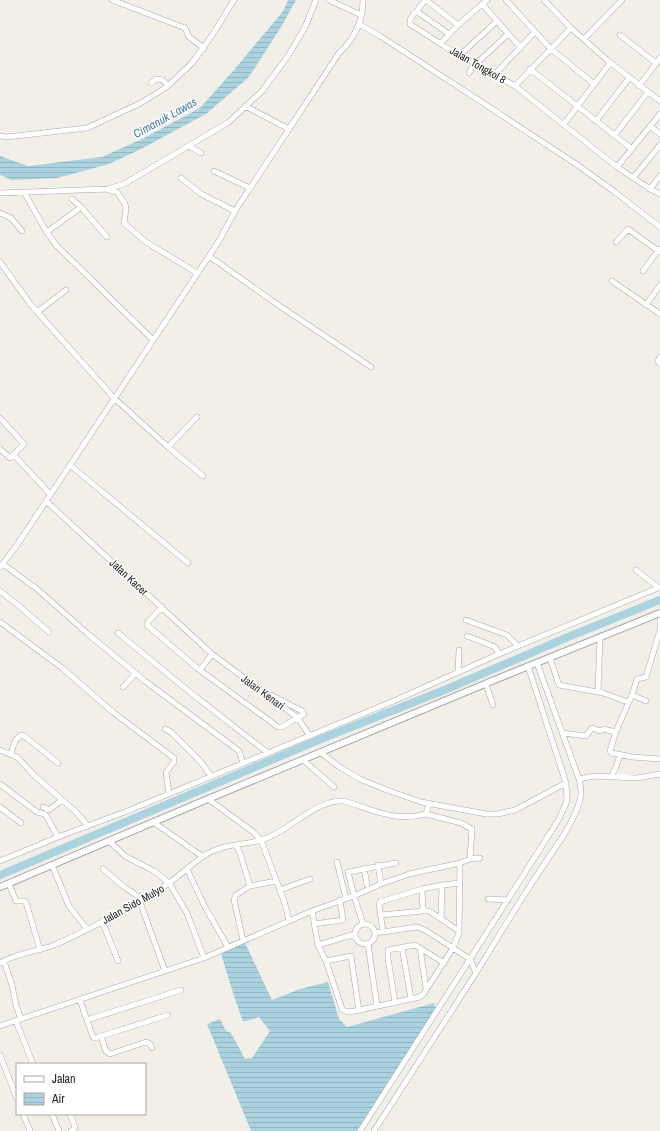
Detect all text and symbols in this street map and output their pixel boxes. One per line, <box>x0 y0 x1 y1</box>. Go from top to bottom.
street label: Jalan Tongkol 8 <box>447 43 509 87</box>
water label: Cimanuk Lawas <box>130 94 200 142</box>
street label: Jalan Kacer <box>107 556 151 598</box>
street label: Jalan Kenari <box>238 671 288 713</box>
street label: Jalan Sido Mulyo <box>99 881 167 927</box>
legend <box>16 1063 146 1115</box>
text: Jalan <box>52 1071 76 1087</box>
text: Air <box>51 1091 65 1107</box>

